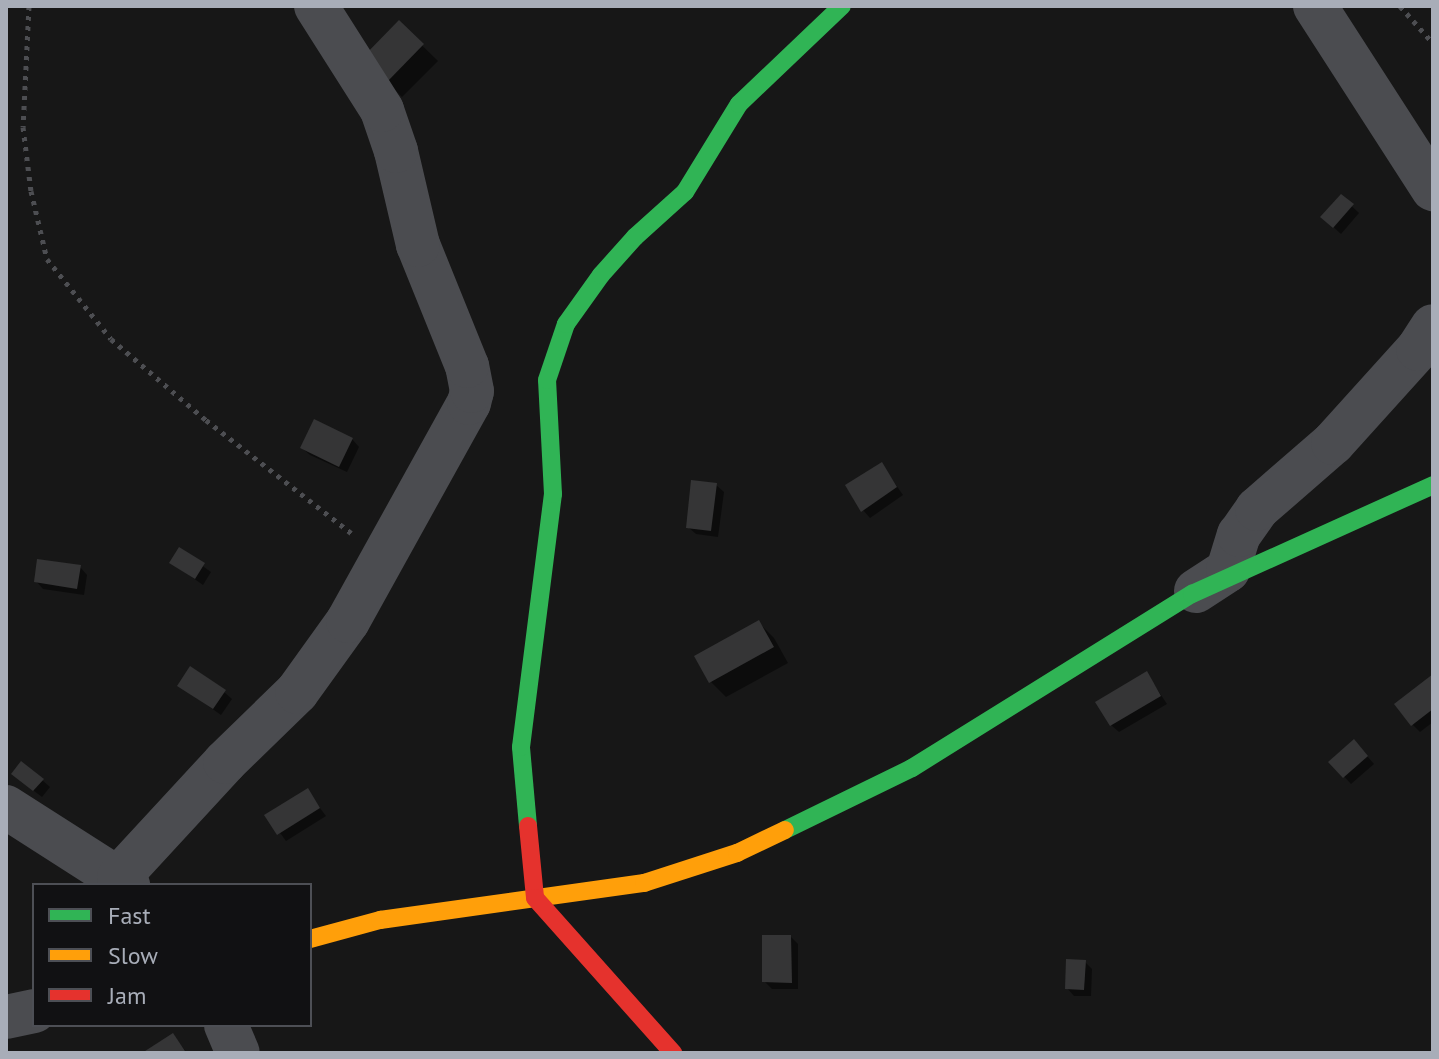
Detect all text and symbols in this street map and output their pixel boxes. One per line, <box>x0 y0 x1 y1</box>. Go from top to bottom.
legend <box>32 883 312 1027</box>
text: Fast <box>108 900 151 931</box>
text: Slow <box>108 940 158 971</box>
text: Jam <box>108 980 146 1011</box>

